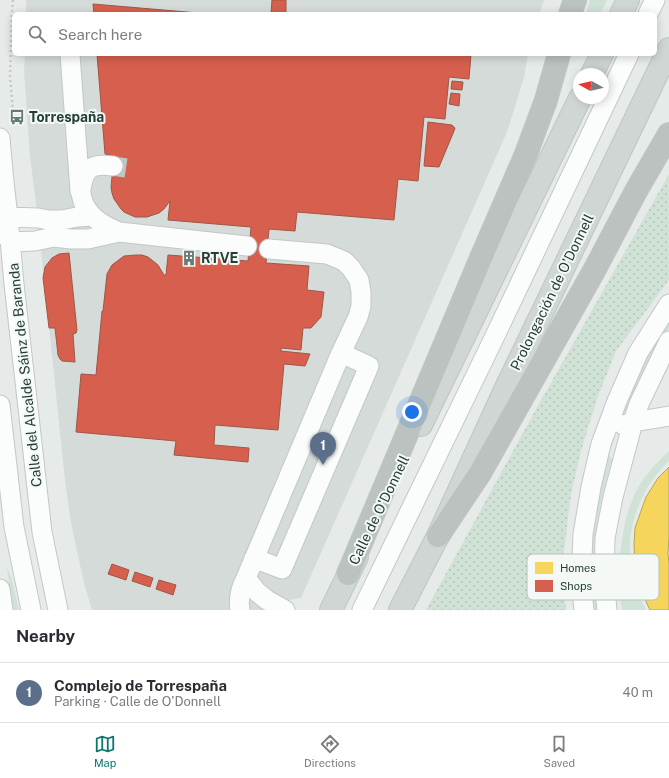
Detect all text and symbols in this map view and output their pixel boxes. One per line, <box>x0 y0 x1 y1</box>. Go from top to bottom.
search box <box>12 12 657 56</box>
icon: search <box>26 23 48 45</box>
text: Search here <box>58 26 142 43</box>
north arrow <box>573 68 609 104</box>
bus stop icon: Torrespaña <box>8 108 26 126</box>
place label: Torrespaña <box>29 109 104 125</box>
street label: Prolongación de O'Donnell <box>507 211 597 373</box>
building icon: RTVE <box>180 249 198 267</box>
place label: RTVE <box>201 250 239 266</box>
street label: Calle del Alcalde Sáinz de Baranda <box>5 262 45 488</box>
your location <box>402 402 422 422</box>
pin: 1 <box>310 432 336 465</box>
street label: Calle de O'Donnell <box>346 453 412 567</box>
legend <box>527 554 659 600</box>
text: Homes <box>560 562 596 574</box>
text: Shops <box>560 580 592 592</box>
text: Nearby <box>16 626 75 646</box>
text: Complejo de Torrespaña <box>54 677 227 694</box>
text: 1 <box>26 685 32 700</box>
text: 40 m <box>622 685 653 700</box>
text: Parking · Calle de O'Donnell <box>54 694 221 709</box>
tab: Map <box>94 733 116 769</box>
tab: Directions <box>304 733 356 769</box>
tab: Saved <box>544 733 575 769</box>

